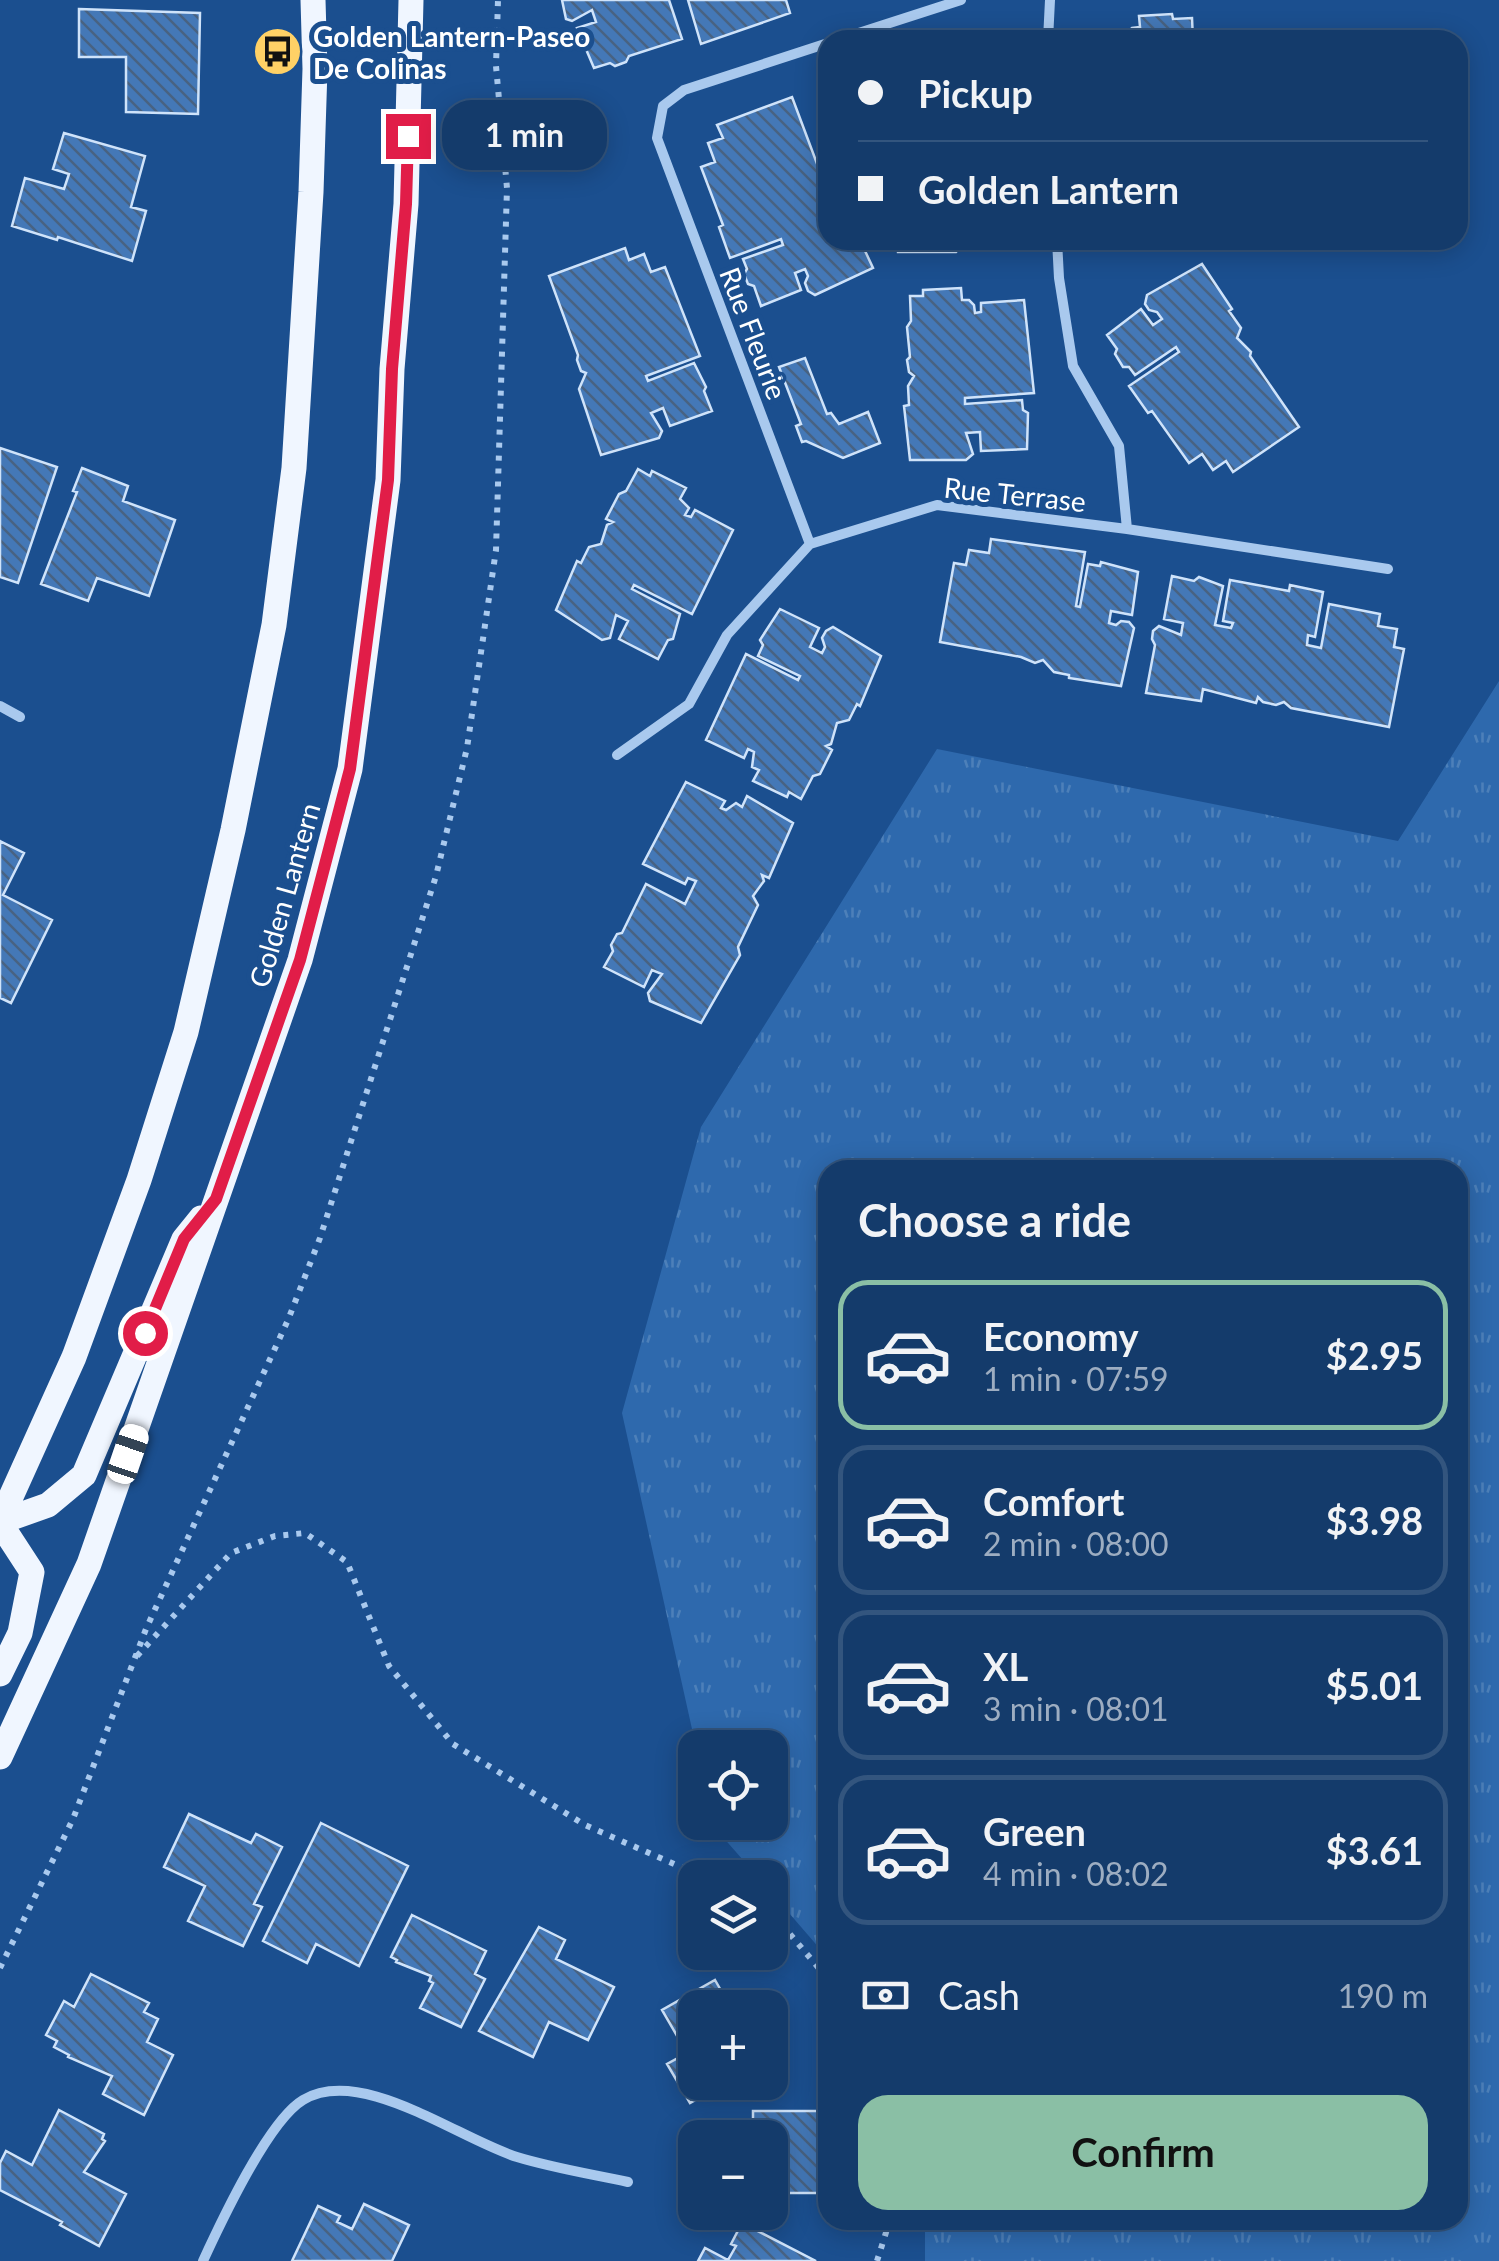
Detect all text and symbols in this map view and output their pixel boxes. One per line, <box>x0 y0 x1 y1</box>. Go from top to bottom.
place label: Golden Lantern-Paseo De Colinas <box>313 19 590 85</box>
bus stop icon: Golden Lantern-Paseo De Colinas <box>252 26 304 78</box>
text: Pickup <box>918 70 1033 116</box>
callout: 1 min <box>443 101 608 171</box>
route end <box>386 114 431 159</box>
text: 1 min <box>485 115 564 154</box>
text: Golden Lantern <box>918 166 1179 212</box>
street label: Rue Fleurie <box>713 262 795 404</box>
street label: Rue Terrase <box>942 470 1088 518</box>
street label: Golden Lantern <box>241 799 327 991</box>
text: Choose a ride <box>858 1193 1131 1247</box>
icon: car <box>863 1310 953 1400</box>
route start <box>123 1311 168 1356</box>
text: Economy <box>983 1313 1138 1359</box>
text: $2.95 <box>1326 1332 1423 1378</box>
text: 1 min · 07:59 <box>983 1359 1169 1398</box>
car <box>104 1421 152 1487</box>
icon: car <box>863 1475 953 1565</box>
text: Comfort <box>983 1478 1124 1524</box>
text: $3.98 <box>1326 1497 1423 1543</box>
text: 2 min · 08:00 <box>983 1524 1169 1563</box>
icon: car <box>863 1640 953 1730</box>
text: XL <box>983 1643 1028 1689</box>
text: $5.01 <box>1326 1662 1423 1708</box>
text: 3 min · 08:01 <box>983 1689 1169 1728</box>
map controls <box>678 1730 788 2230</box>
button: locate <box>678 1730 788 1840</box>
icon: car <box>863 1805 953 1895</box>
text: Green <box>983 1808 1086 1854</box>
text: $3.61 <box>1326 1827 1423 1873</box>
text: 4 min · 08:02 <box>983 1854 1169 1893</box>
button: layers <box>678 1860 788 1970</box>
icon: cash <box>858 1968 913 2023</box>
text: Cash <box>938 1972 1020 2018</box>
text: 190 m <box>1338 1976 1428 2015</box>
button: + <box>678 1990 788 2100</box>
button: Confirm <box>858 2095 1428 2210</box>
button: − <box>678 2120 788 2230</box>

